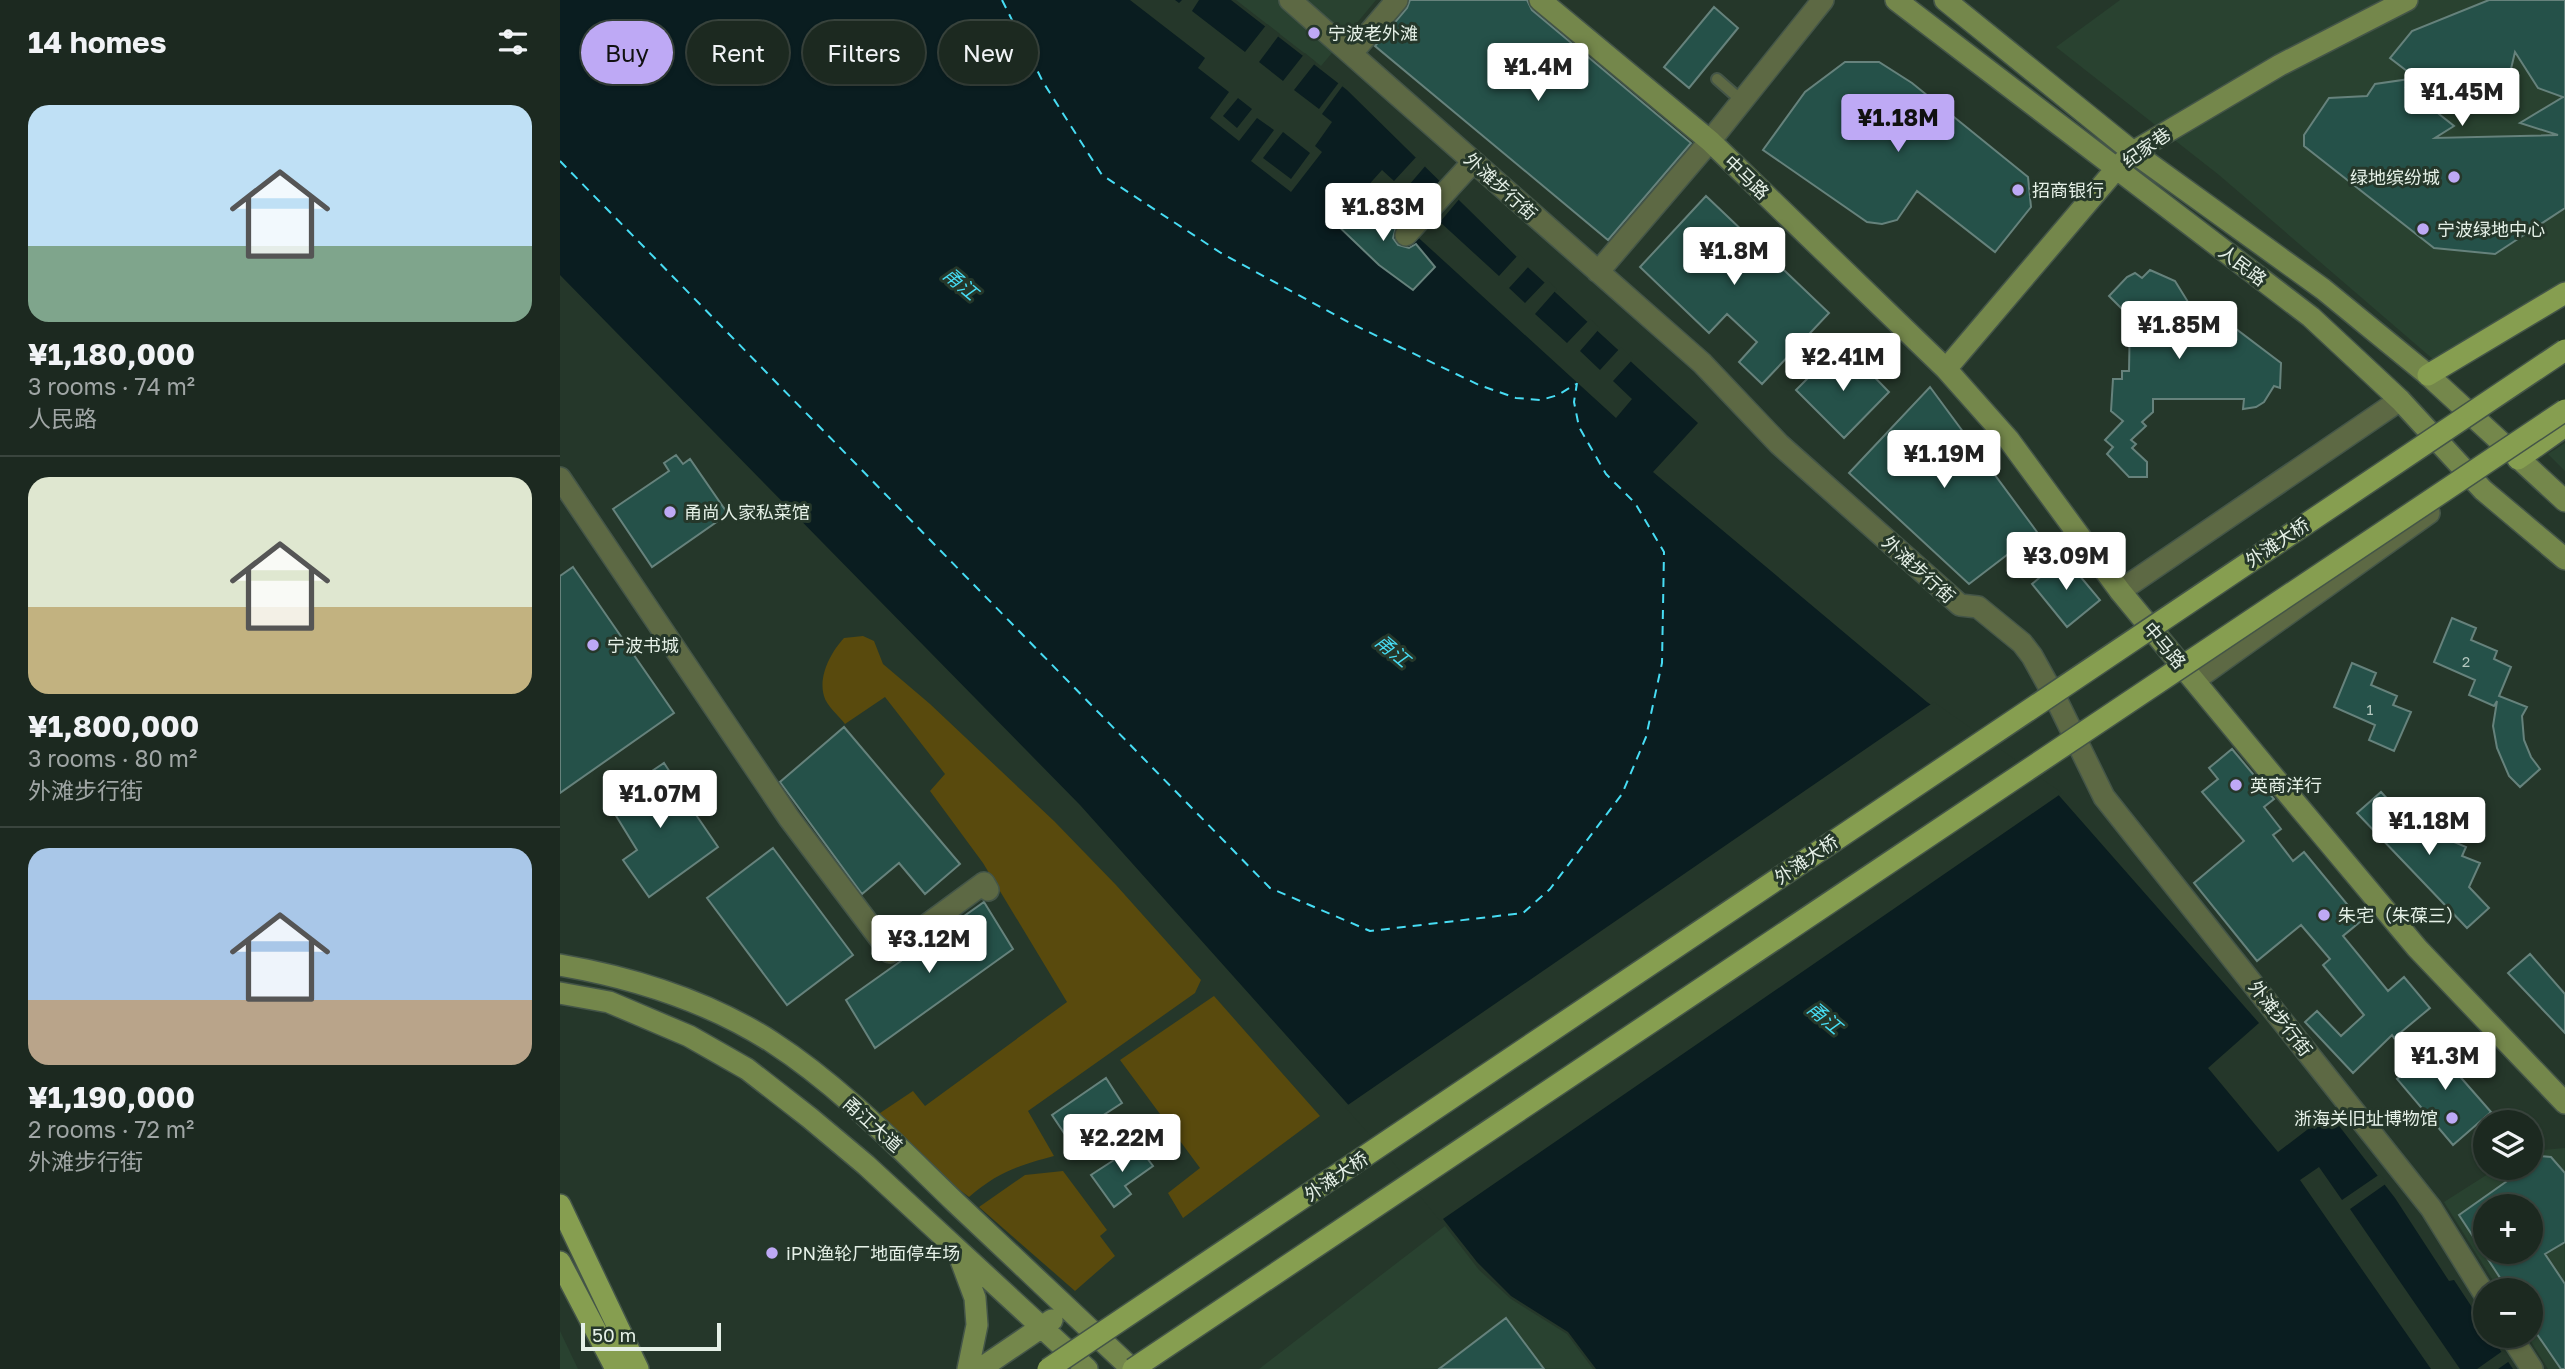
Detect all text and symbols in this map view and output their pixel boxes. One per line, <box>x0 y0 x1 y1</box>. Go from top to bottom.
chip: Buy <box>581 21 673 84</box>
chip: Rent <box>687 21 789 84</box>
chip: Filters <box>803 21 925 84</box>
chip: New <box>939 21 1038 84</box>
place label: 宁波老外滩 <box>1328 22 1418 44</box>
icon: filters <box>494 23 532 61</box>
text: 14 homes <box>28 24 167 60</box>
marker: 宁波老外滩 <box>1306 25 1322 41</box>
pin: ¥1.4M <box>1489 43 1587 103</box>
text: ¥1.4M <box>1503 52 1573 80</box>
pin: ¥1.45M <box>2405 68 2519 128</box>
text: ¥1.45M <box>2420 77 2504 105</box>
pin: ¥1.18M <box>1841 94 1955 154</box>
text: ¥1.18M <box>1857 103 1939 131</box>
street label: 纪家巷 <box>2118 123 2174 171</box>
street label: 外滩步行街 <box>1460 148 1542 224</box>
street label: 中马路 <box>1720 150 1774 204</box>
icon: home <box>217 151 343 277</box>
place label: 绿地缤纷城 <box>2350 166 2440 188</box>
marker: 绿地缤纷城 <box>2446 169 2462 185</box>
place label: 招商银行 <box>2032 179 2104 201</box>
marker: 招商银行 <box>2010 182 2026 198</box>
pin: ¥1.83M <box>1326 184 1440 243</box>
text: ¥1.83M <box>1341 192 1425 220</box>
place label: 宁波绿地中心 <box>2437 218 2545 240</box>
marker: 宁波绿地中心 <box>2415 221 2431 237</box>
pin: ¥1.8M <box>1685 228 1783 287</box>
text: ¥1.8M <box>1699 236 1769 264</box>
street label: 人民路 <box>2215 240 2271 290</box>
water label: 甬江 <box>939 262 984 305</box>
pin: ¥1.85M <box>2122 302 2236 361</box>
text: ¥1.85M <box>2137 310 2221 338</box>
pin: ¥2.41M <box>1786 334 1900 393</box>
text: ¥1,180,000 <box>28 336 195 372</box>
text: ¥2.41M <box>1801 342 1885 370</box>
text: 3 rooms · 74 m² <box>28 372 195 400</box>
text: 人民路 <box>28 404 97 432</box>
pin: ¥1.19M <box>1887 430 2001 490</box>
text: ¥1.19M <box>1903 439 1985 467</box>
place label: 甬尚人家私菜馆 <box>684 501 810 523</box>
marker: 甬尚人家私菜馆 <box>662 504 678 520</box>
street label: 外滩大桥 <box>2241 513 2313 571</box>
icon: home <box>217 523 343 649</box>
street label: 外滩步行街 <box>1878 531 1960 607</box>
pin: ¥3.09M <box>2009 532 2123 592</box>
text: ¥3.09M <box>2023 541 2109 569</box>
street label: 中马路 <box>2139 617 2191 673</box>
water label: 甬江 <box>1371 629 1416 672</box>
place label: 宁波书城 <box>607 634 679 656</box>
marker: 宁波书城 <box>585 637 601 653</box>
house number: 2 <box>2462 653 2470 670</box>
house number: 1 <box>2367 701 2374 718</box>
text: ¥1,800,000 <box>28 708 199 744</box>
text: 3 rooms · 80 m² <box>28 744 197 772</box>
pin: ¥1.07M <box>603 770 717 830</box>
place label: 英商洋行 <box>2250 774 2322 796</box>
text: 外滩步行街 <box>28 776 143 804</box>
marker: 英商洋行 <box>2228 777 2244 793</box>
text: ¥1.07M <box>619 779 701 807</box>
pin: ¥1.18M <box>2372 798 2486 857</box>
text: ¥1.18M <box>2388 806 2470 834</box>
street label: 外滩大桥 <box>1770 830 1842 888</box>
icon: home <box>217 894 343 1020</box>
place label: 朱宅（朱葆三） <box>2338 904 2464 926</box>
marker: 朱宅（朱葆三） <box>2316 907 2332 923</box>
pin: ¥3.12M <box>872 916 986 975</box>
text: ¥3.12M <box>888 924 970 952</box>
street label: 外滩步行街 <box>2245 976 2317 1060</box>
water label: 甬江 <box>1803 996 1848 1039</box>
pin: ¥1.3M <box>2396 1032 2494 1092</box>
text: ¥1.3M <box>2411 1041 2479 1069</box>
text: ¥1,190,000 <box>28 1079 195 1115</box>
street label: 甬江大道 <box>839 1092 907 1156</box>
place label: 浙海关旧址博物馆 <box>2294 1107 2438 1129</box>
marker: 浙海关旧址博物馆 <box>2444 1110 2460 1126</box>
map controls <box>2473 1110 2543 1348</box>
button: layers <box>2473 1110 2543 1180</box>
pin: ¥2.22M <box>1065 1114 1179 1174</box>
text: 2 rooms · 72 m² <box>28 1115 194 1143</box>
text: ¥2.22M <box>1079 1123 1165 1151</box>
text: 外滩步行街 <box>28 1147 143 1175</box>
street label: 外滩大桥 <box>1300 1147 1372 1205</box>
button: + <box>2473 1194 2543 1264</box>
place label: iPN渔轮厂地面停车场 <box>786 1242 960 1264</box>
marker: iPN渔轮厂地面停车场 <box>764 1245 780 1261</box>
button: − <box>2473 1278 2543 1348</box>
scale bar <box>581 1320 721 1352</box>
text: 50 m <box>592 1323 636 1346</box>

